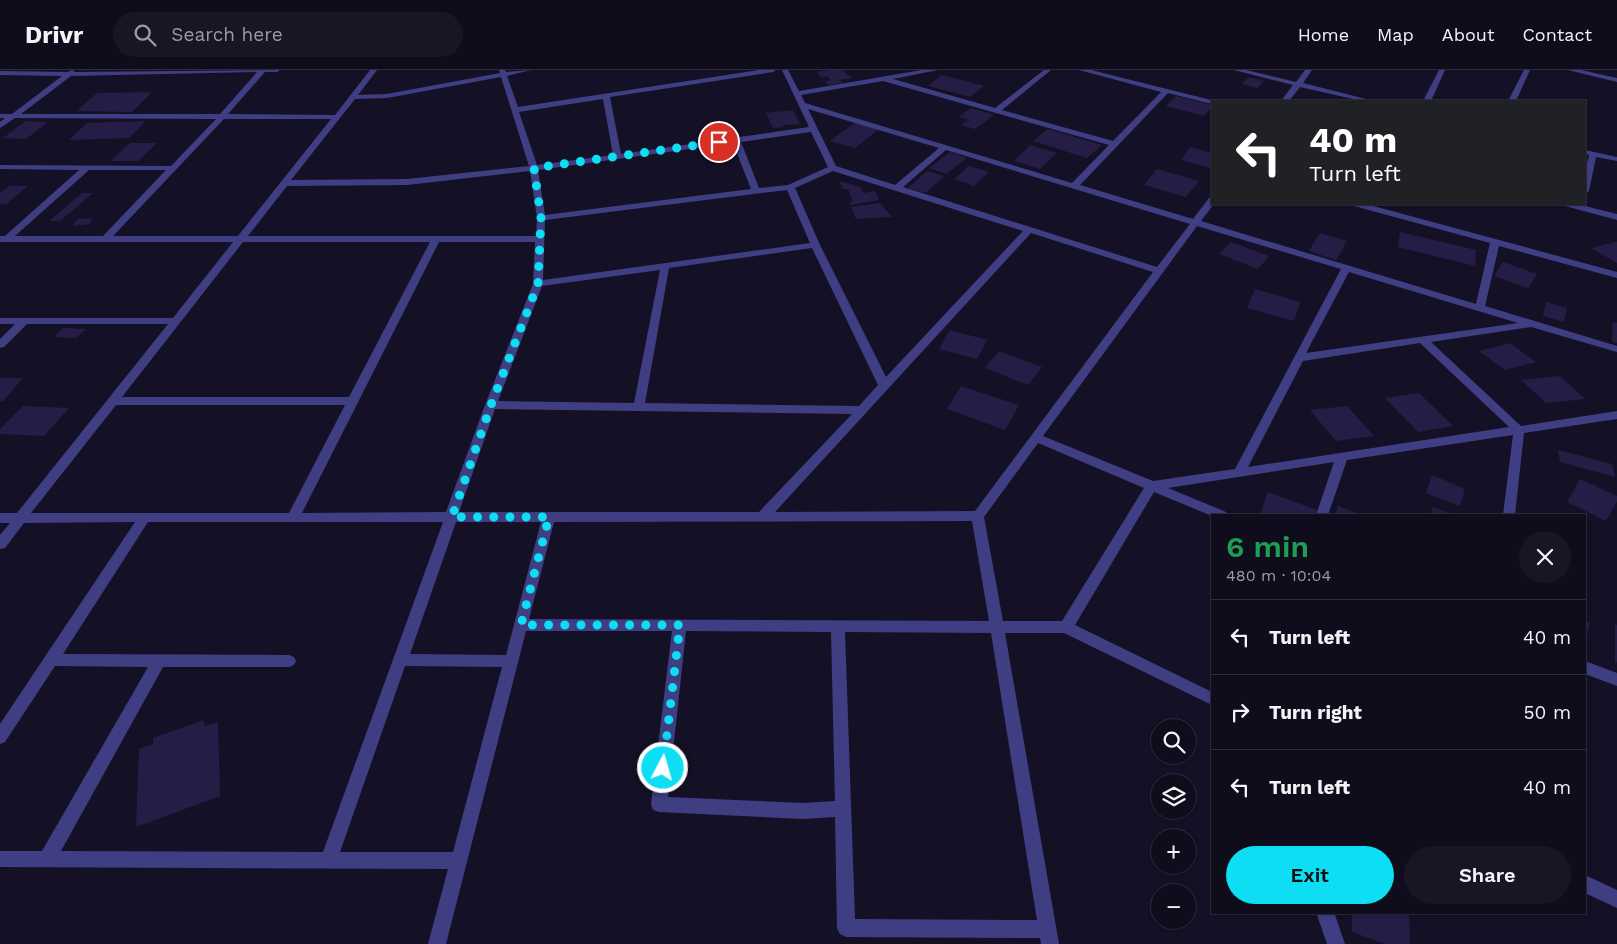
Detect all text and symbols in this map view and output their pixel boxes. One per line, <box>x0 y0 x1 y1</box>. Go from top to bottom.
search box <box>113 12 463 57</box>
text: Drivr <box>25 21 83 49</box>
icon: search <box>131 21 159 49</box>
text: Search here <box>171 23 283 46</box>
text: Home <box>1298 24 1349 45</box>
text: Map <box>1377 24 1414 45</box>
text: About <box>1442 24 1494 45</box>
text: Contact <box>1522 24 1592 45</box>
text: 40 m <box>1309 119 1397 161</box>
icon: left <box>1226 120 1291 185</box>
pin <box>698 121 740 163</box>
icon: arrive <box>705 128 733 156</box>
text: Turn left <box>1309 161 1401 186</box>
text: 6 min <box>1226 529 1309 564</box>
button: close <box>1519 531 1571 583</box>
text: 480 m · 10:04 <box>1226 566 1331 585</box>
icon: left <box>1226 623 1254 651</box>
text: Turn left <box>1269 626 1350 649</box>
text: 40 m <box>1523 626 1571 649</box>
icon: right <box>1226 698 1254 726</box>
text: Turn right <box>1269 701 1362 724</box>
text: 50 m <box>1524 701 1571 724</box>
map controls <box>1151 719 1196 929</box>
button: search <box>1151 719 1196 764</box>
position arrow <box>636 741 688 793</box>
icon: left <box>1226 773 1254 801</box>
button: layers <box>1151 774 1196 819</box>
text: Turn left <box>1269 776 1350 799</box>
text: 40 m <box>1523 776 1571 799</box>
button: + <box>1151 829 1196 874</box>
button: Exit <box>1226 846 1394 904</box>
button: Share <box>1404 846 1571 904</box>
button: − <box>1151 884 1196 929</box>

